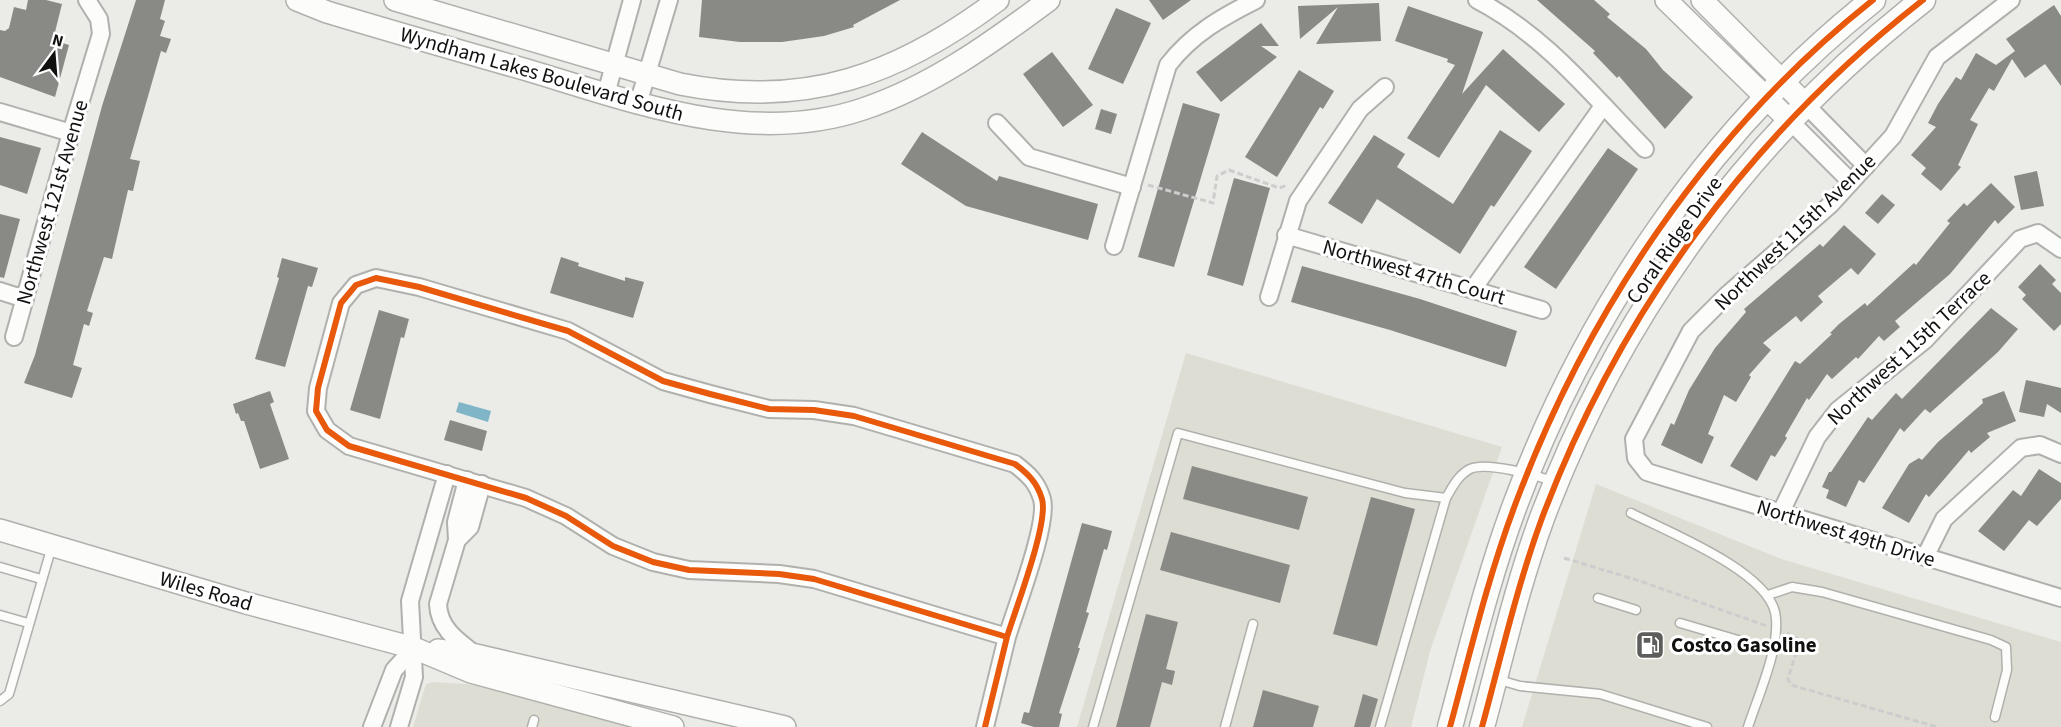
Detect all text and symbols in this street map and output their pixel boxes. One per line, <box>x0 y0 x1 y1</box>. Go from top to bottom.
street label: Wyndham Lakes Boulevard South <box>397 19 687 129</box>
north arrow <box>24 24 84 84</box>
text: N <box>50 29 66 53</box>
street label: Northwest 121st Avenue <box>8 96 96 308</box>
street label: Northwest 115th Avenue <box>1707 147 1883 317</box>
street label: Coral Ridge Drive <box>1619 170 1729 310</box>
street label: Northwest 47th Court <box>1319 232 1509 312</box>
street label: Northwest 115th Terrace <box>1820 264 1998 432</box>
street label: Northwest 49th Drive <box>1753 492 1939 574</box>
street label: Wiles Road <box>156 563 256 619</box>
fuel station icon: Costco Gasoline <box>1634 629 1666 661</box>
place label: Costco Gasoline <box>1671 630 1817 660</box>

